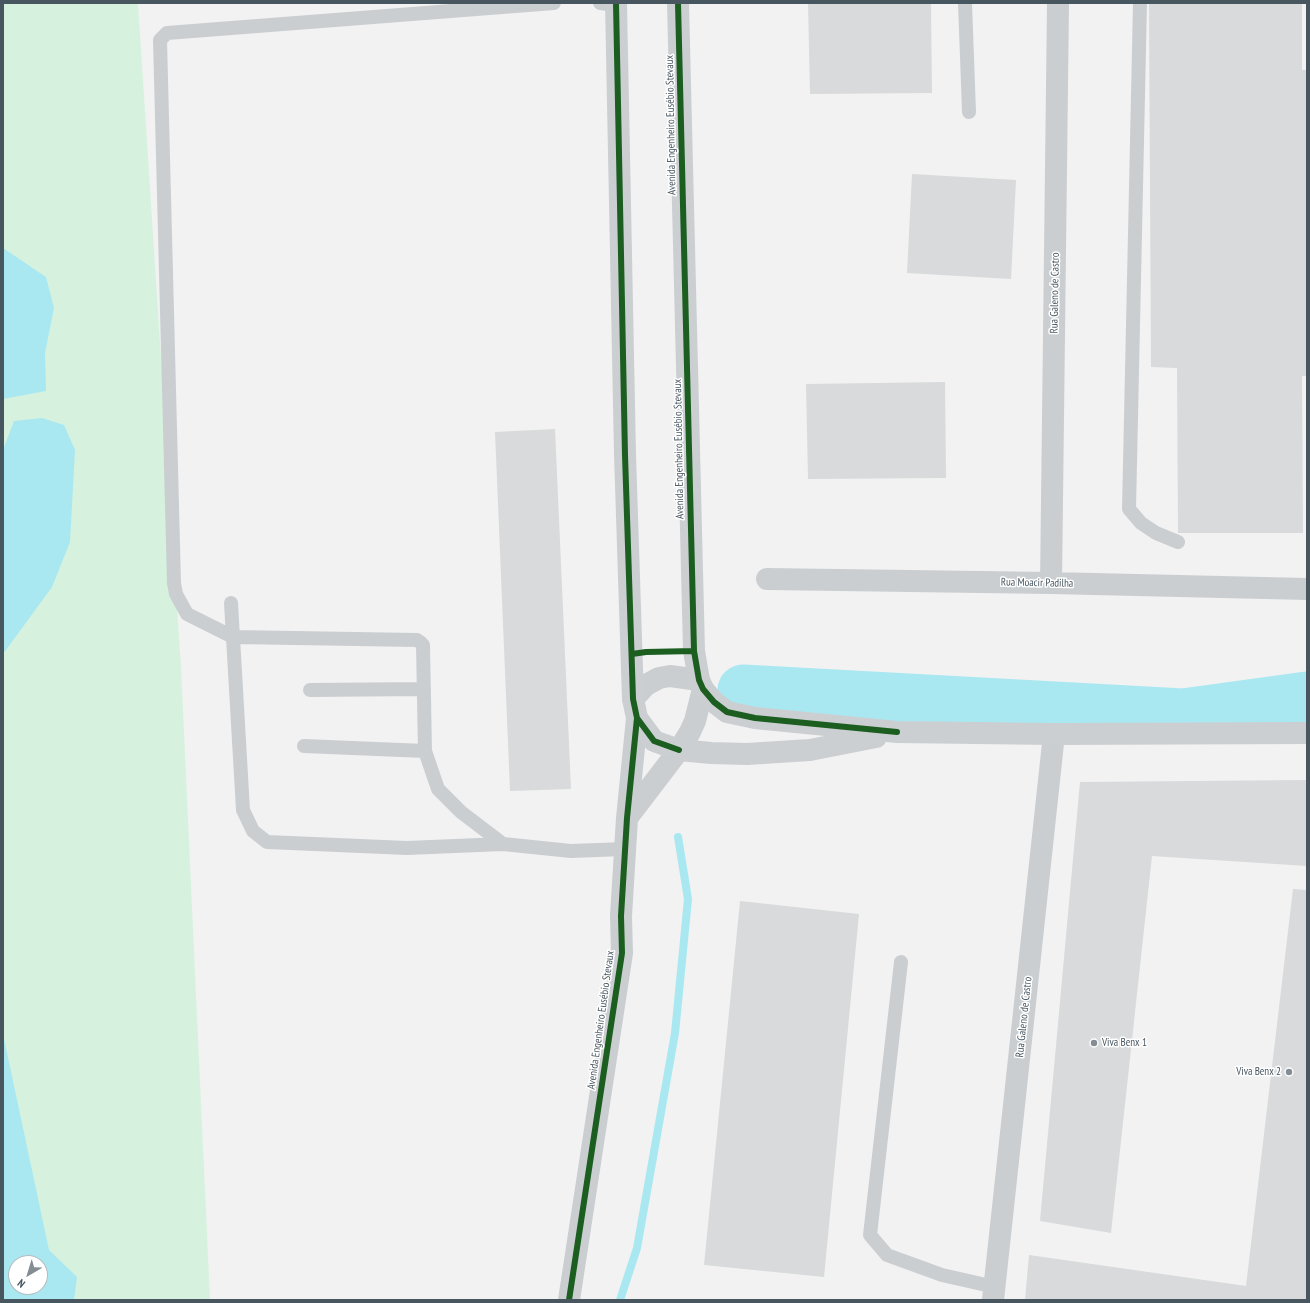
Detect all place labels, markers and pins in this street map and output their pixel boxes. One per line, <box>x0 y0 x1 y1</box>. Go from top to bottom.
place label: Viva Benx 1 <box>1102 1036 1147 1050</box>
marker: Viva Benx 1 <box>1089 1038 1099 1048</box>
place label: Viva Benx 2 <box>1236 1065 1281 1079</box>
marker: Viva Benx 2 <box>1284 1067 1294 1077</box>

